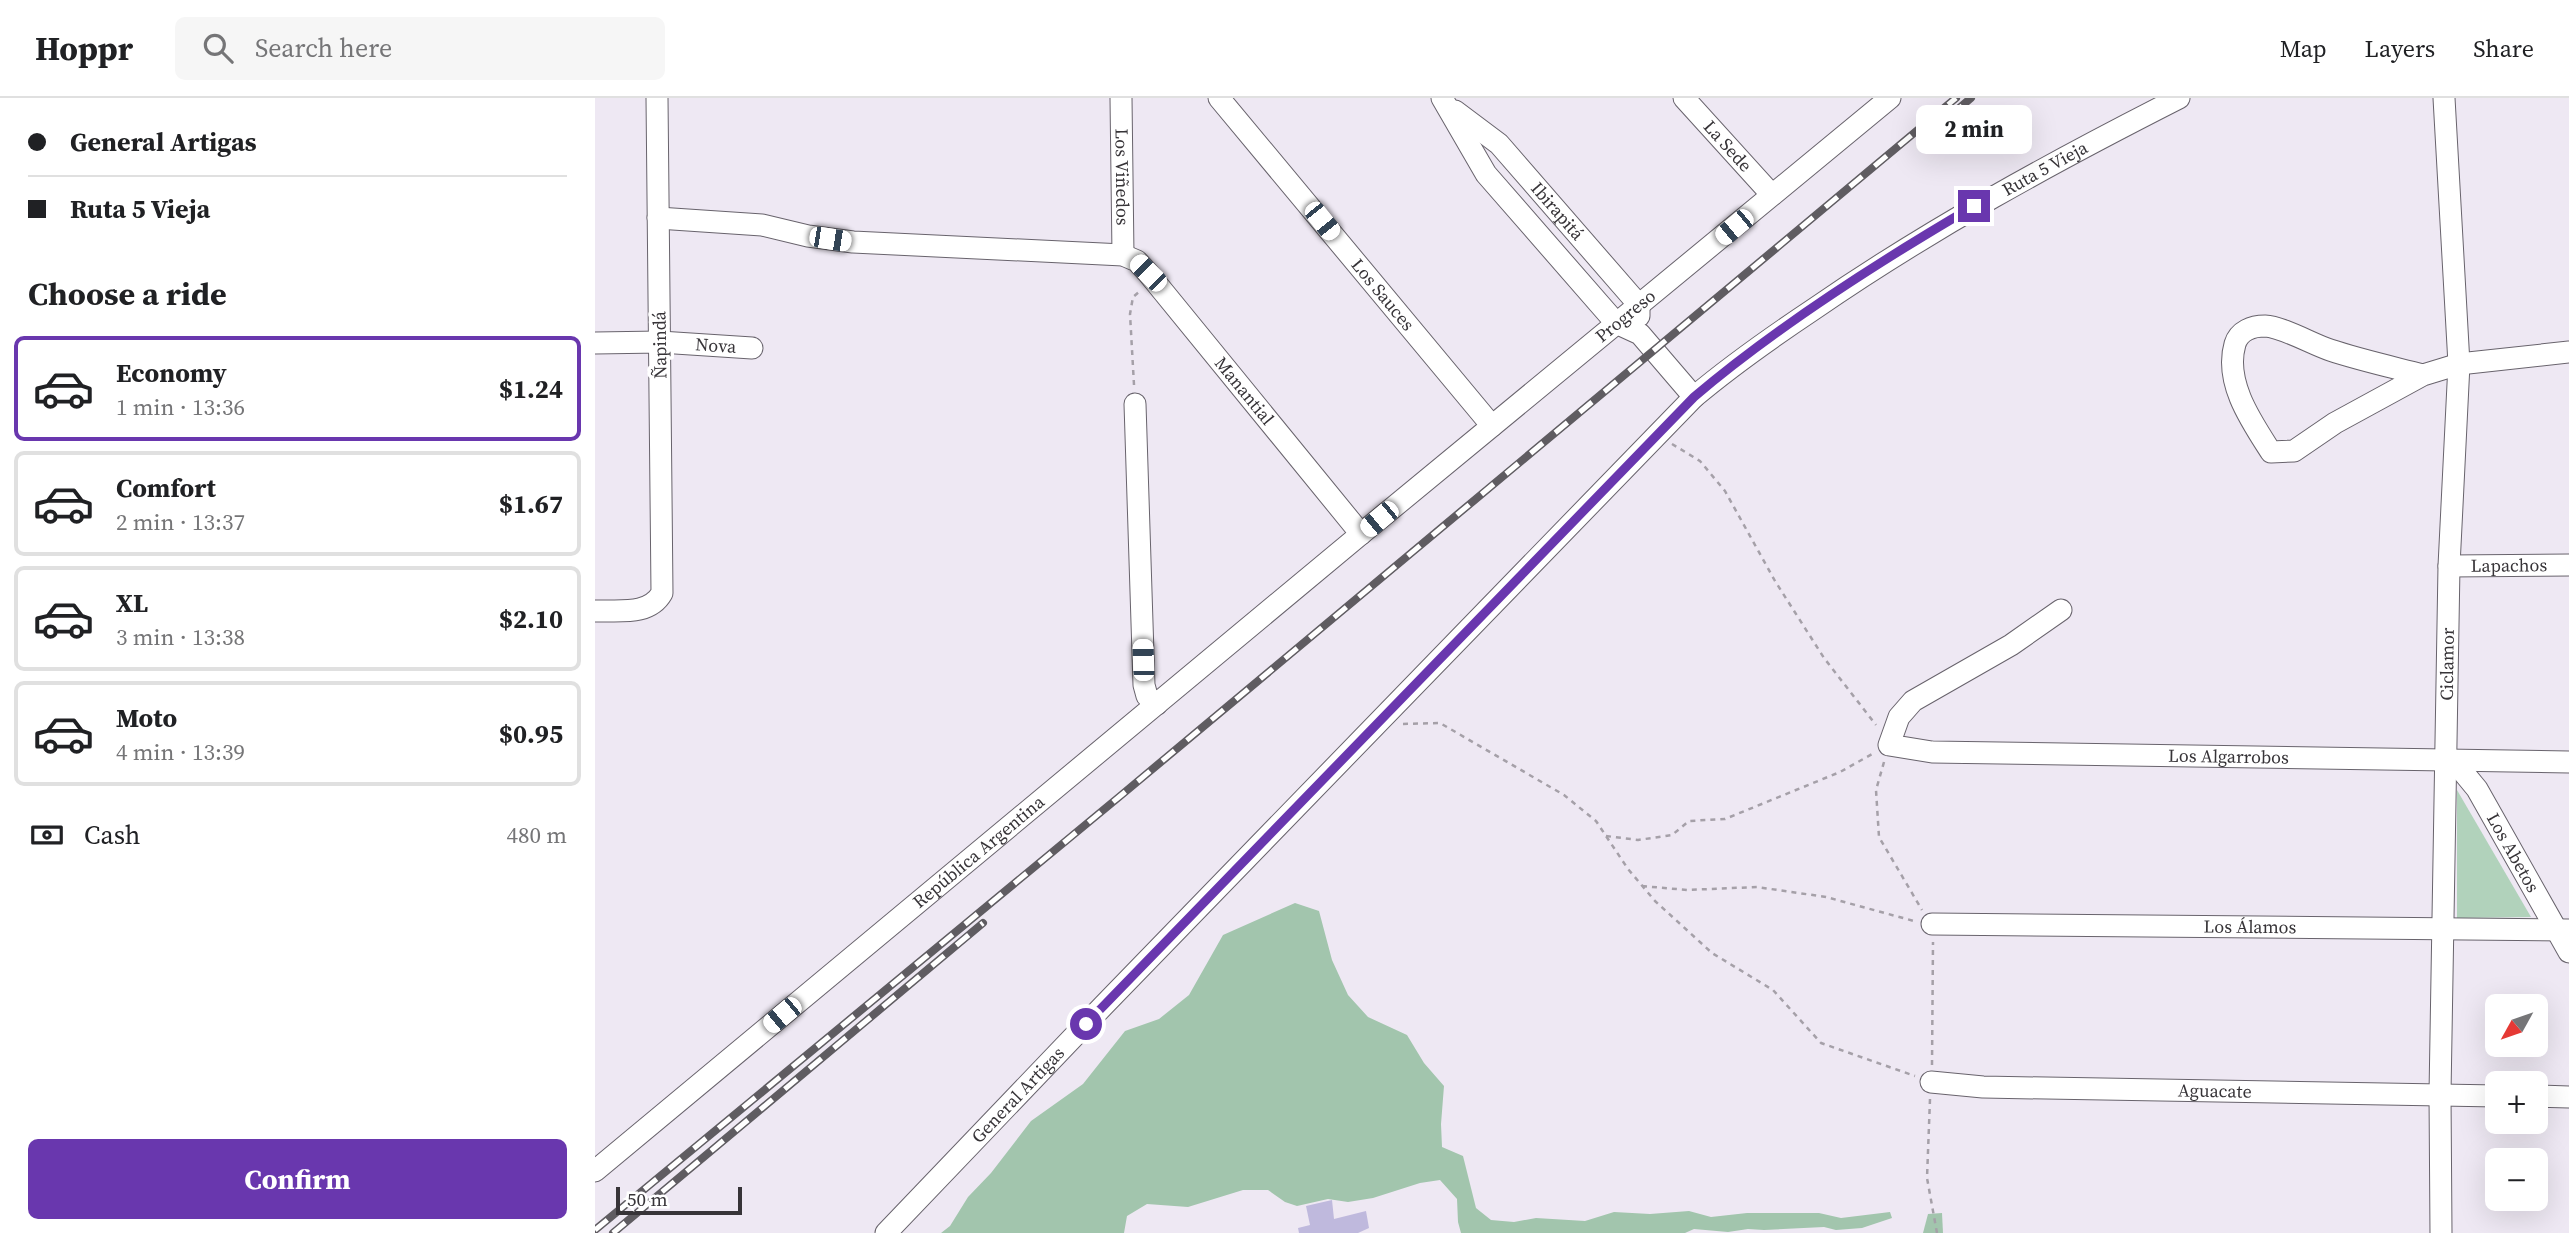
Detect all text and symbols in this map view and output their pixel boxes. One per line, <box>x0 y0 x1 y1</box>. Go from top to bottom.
search box <box>175 17 665 80</box>
text: Hoppr <box>35 26 133 71</box>
icon: search <box>199 29 237 67</box>
text: Search here <box>255 30 392 66</box>
text: Map <box>2280 32 2327 65</box>
text: Layers <box>2365 32 2435 65</box>
text: Share <box>2473 32 2534 65</box>
callout: 2 min <box>1916 105 2032 154</box>
text: 2 min <box>1944 113 2004 145</box>
street label: La Sede <box>1698 114 1758 177</box>
text: General Artigas <box>70 124 257 160</box>
street label: Los Viñedos <box>1109 128 1136 226</box>
street label: Ruta 5 Vieja <box>1997 134 2093 202</box>
street label: Ibirapitá <box>1526 176 1591 246</box>
route end <box>1958 190 1990 222</box>
text: Ruta 5 Vieja <box>70 191 210 227</box>
car <box>1301 198 1344 244</box>
car <box>1712 205 1757 249</box>
car <box>808 225 853 253</box>
car <box>1126 251 1171 295</box>
street label: Los Sauces <box>1346 253 1421 336</box>
text: Choose a ride <box>28 272 227 316</box>
street label: Progreso <box>1590 283 1661 348</box>
street label: Ñapindá <box>646 310 673 379</box>
street label: Nova <box>695 331 738 359</box>
street label: Manantial <box>1209 351 1280 430</box>
text: Economy <box>116 355 227 391</box>
icon: car <box>32 357 95 420</box>
text: $1.24 <box>499 371 563 407</box>
text: 1 min · 13:36 <box>116 391 245 423</box>
text: Comfort <box>116 470 216 506</box>
icon: car <box>32 472 95 535</box>
text: $1.67 <box>499 486 563 522</box>
car <box>1357 497 1402 541</box>
text: 2 min · 13:37 <box>116 506 245 538</box>
street label: Lapachos <box>2471 552 2547 578</box>
text: XL <box>116 585 148 621</box>
icon: car <box>32 587 95 650</box>
text: $2.10 <box>499 601 563 637</box>
text: 3 min · 13:38 <box>116 621 245 653</box>
street label: Ciclamor <box>2434 627 2460 701</box>
car <box>1132 639 1155 681</box>
text: Moto <box>116 700 177 736</box>
icon: car <box>32 702 95 765</box>
text: $0.95 <box>499 716 563 752</box>
text: 4 min · 13:39 <box>116 736 245 768</box>
street label: Los Algarrobos <box>2168 743 2289 770</box>
street label: República Argentina <box>907 789 1050 914</box>
street label: Los Abetos <box>2481 808 2546 897</box>
icon: cash <box>28 816 66 854</box>
text: Cash <box>84 817 140 853</box>
text: 480 m <box>506 819 567 851</box>
street label: Los Álamos <box>2203 914 2297 939</box>
car <box>760 993 805 1037</box>
north arrow <box>2485 994 2548 1057</box>
map controls <box>2485 994 2548 1211</box>
route start <box>1070 1008 1102 1040</box>
street label: General Artigas <box>965 1041 1070 1148</box>
button: + <box>2485 1071 2548 1134</box>
street label: Aguacate <box>2178 1077 2252 1104</box>
button: Confirm <box>28 1139 567 1219</box>
button: − <box>2485 1148 2548 1211</box>
scale bar <box>616 1184 742 1216</box>
text: 50 m <box>627 1186 668 1212</box>

